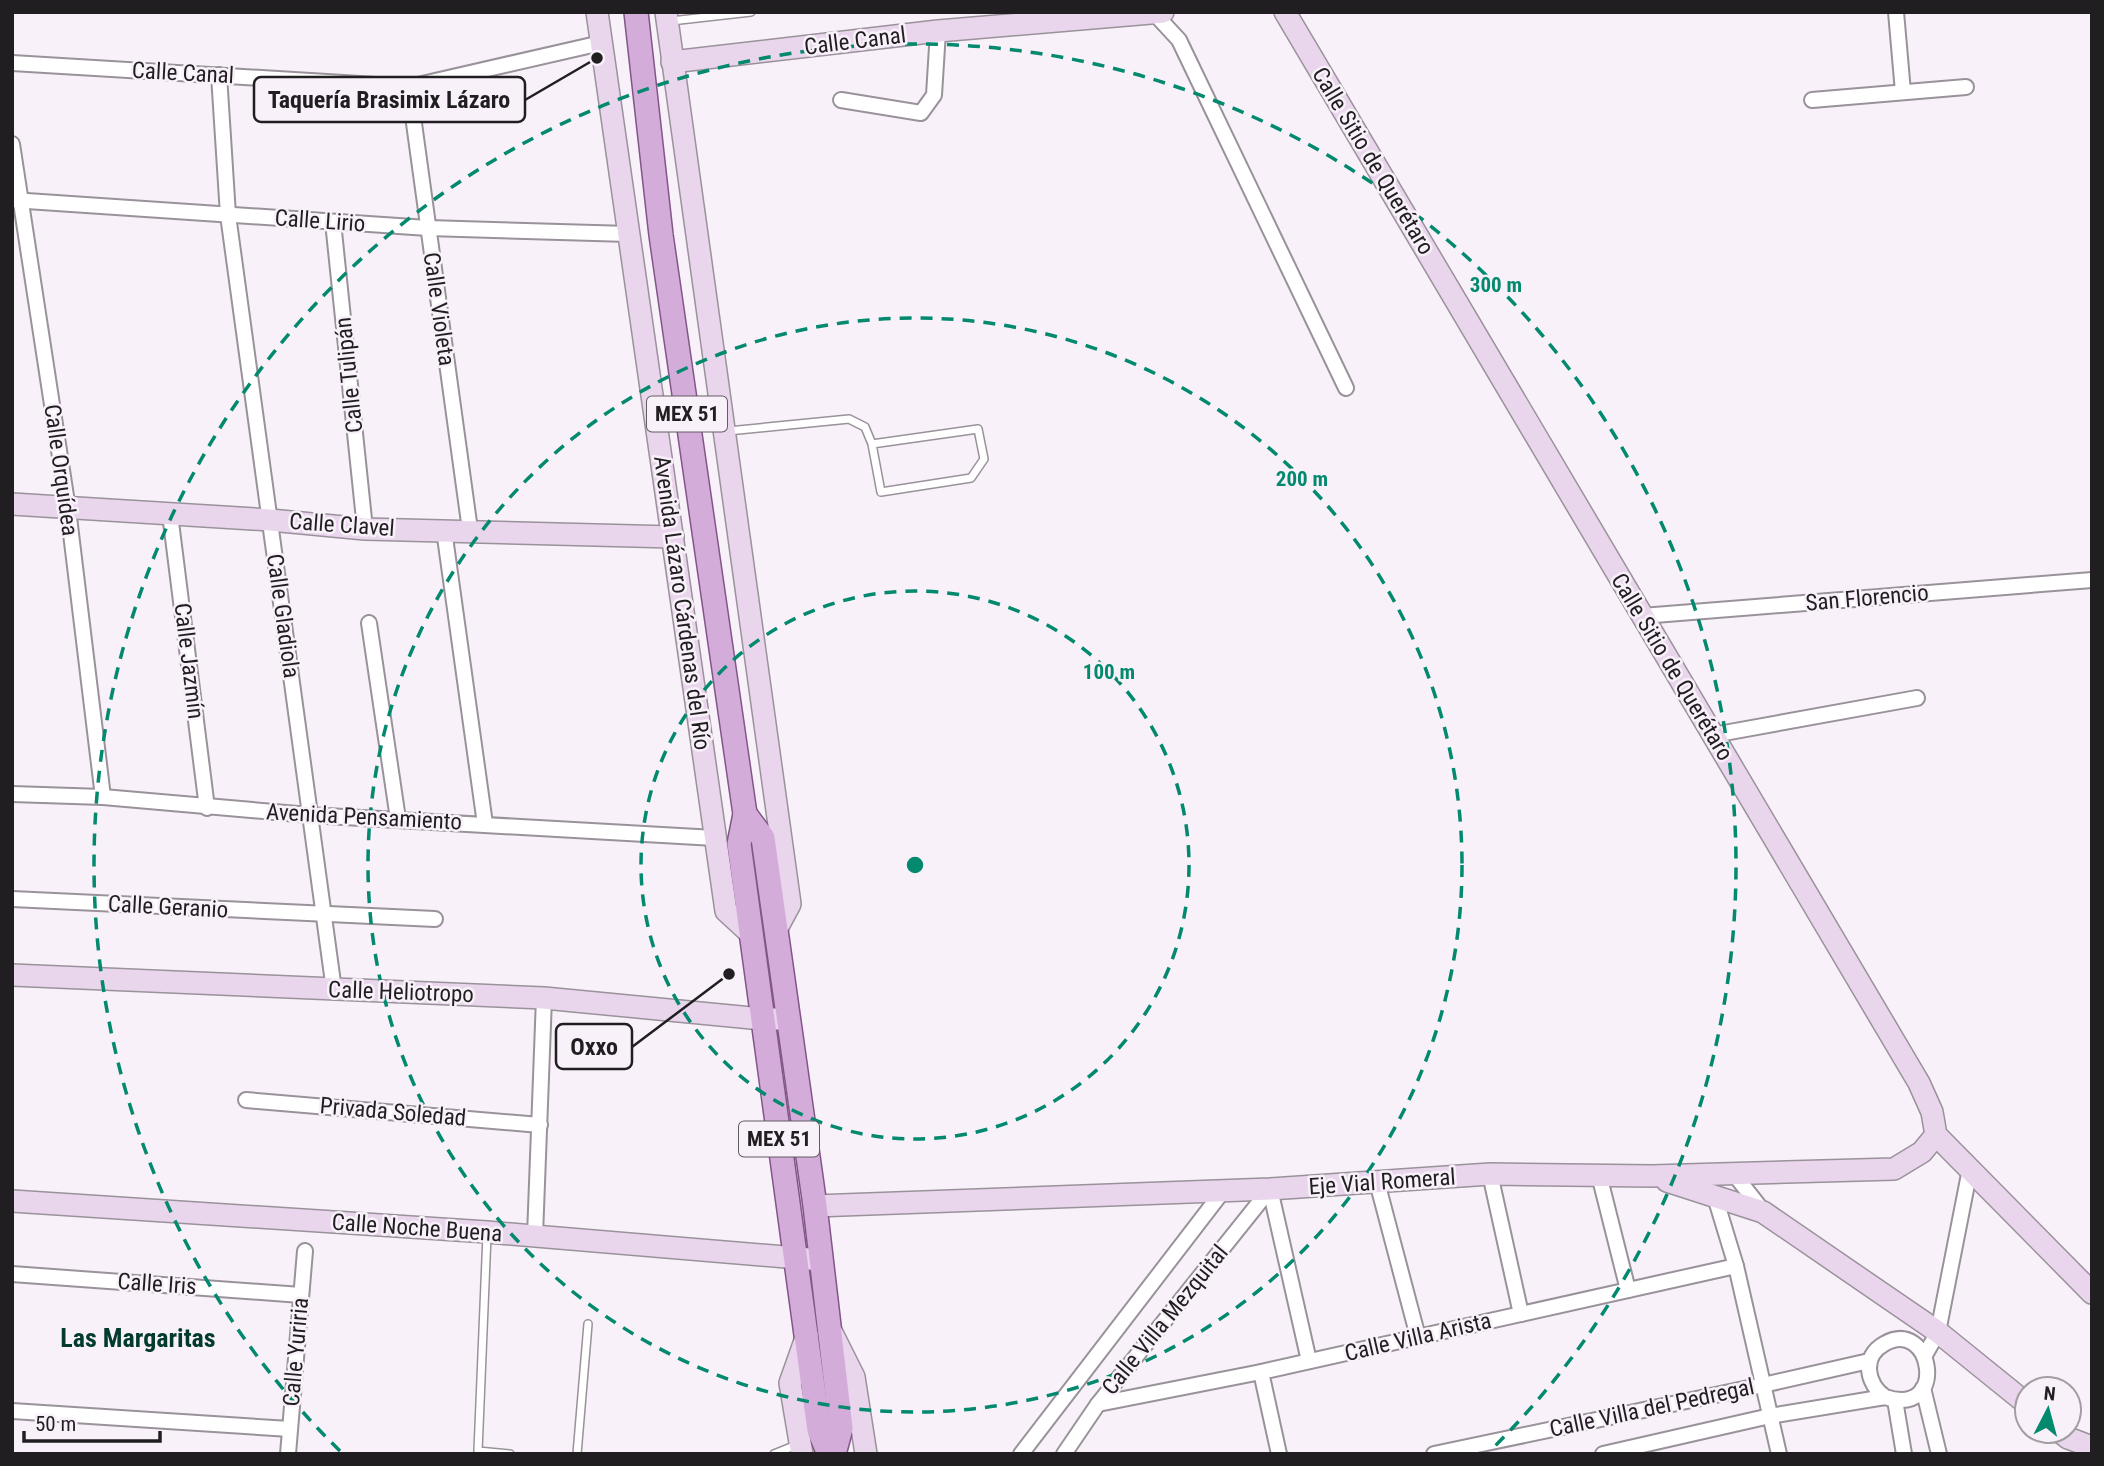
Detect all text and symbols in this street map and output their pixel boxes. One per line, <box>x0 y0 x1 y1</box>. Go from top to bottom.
street label: Calle Canal <box>803 21 907 61</box>
street label: Calle Canal <box>131 57 235 89</box>
street label: Calle Sitio de Querétaro <box>1306 62 1440 260</box>
callout: Taquería Brasimix Lázaro <box>254 77 525 122</box>
text: Taquería Brasimix Lázaro <box>268 86 510 114</box>
street label: Calle Lirio <box>274 204 366 238</box>
street label: Calle Violeta <box>418 251 460 367</box>
text: 300 m <box>1470 273 1522 297</box>
street label: Calle Tulipán <box>329 316 369 434</box>
road number: MEX 51 <box>647 396 727 432</box>
street label: Calle Orquídea <box>38 402 84 538</box>
street label: Avenida Lázaro Cárdenas del Río <box>648 454 716 752</box>
text: 200 m <box>1276 467 1328 491</box>
street label: Calle Clavel <box>288 508 396 542</box>
street label: Calle Gladiola <box>261 552 305 680</box>
street label: Calle Sitio de Querétaro <box>1605 568 1739 766</box>
street label: San Florencio <box>1804 579 1930 617</box>
street label: Calle Jazmín <box>168 601 210 721</box>
text: 100 m <box>1083 660 1135 684</box>
street label: Avenida Pensamiento <box>265 798 463 836</box>
centre of rings <box>903 853 927 877</box>
street label: Calle Geranio <box>107 890 229 924</box>
street label: Calle Heliotropo <box>328 976 474 1008</box>
callout: Oxxo <box>556 1024 632 1069</box>
text: Oxxo <box>570 1033 618 1061</box>
street label: Privada Soledad <box>319 1092 467 1132</box>
road number: MEX 51 <box>739 1122 819 1156</box>
street label: Eje Vial Romeral <box>1308 1163 1456 1201</box>
street label: Calle Noche Buena <box>331 1209 503 1247</box>
street label: Calle Villa Mezquital <box>1096 1240 1234 1400</box>
street label: Calle Iris <box>117 1268 197 1300</box>
street label: Calle Yuriria <box>278 1297 314 1407</box>
street label: Calle Villa Arista <box>1342 1307 1494 1367</box>
district label: Las Margaritas <box>60 1323 216 1353</box>
street label: Calle Villa del Pedregal <box>1547 1373 1757 1443</box>
north arrow <box>2013 1375 2083 1445</box>
text: N <box>2043 1382 2057 1406</box>
scale bar <box>24 1400 161 1444</box>
text: 50 m <box>35 1412 76 1436</box>

